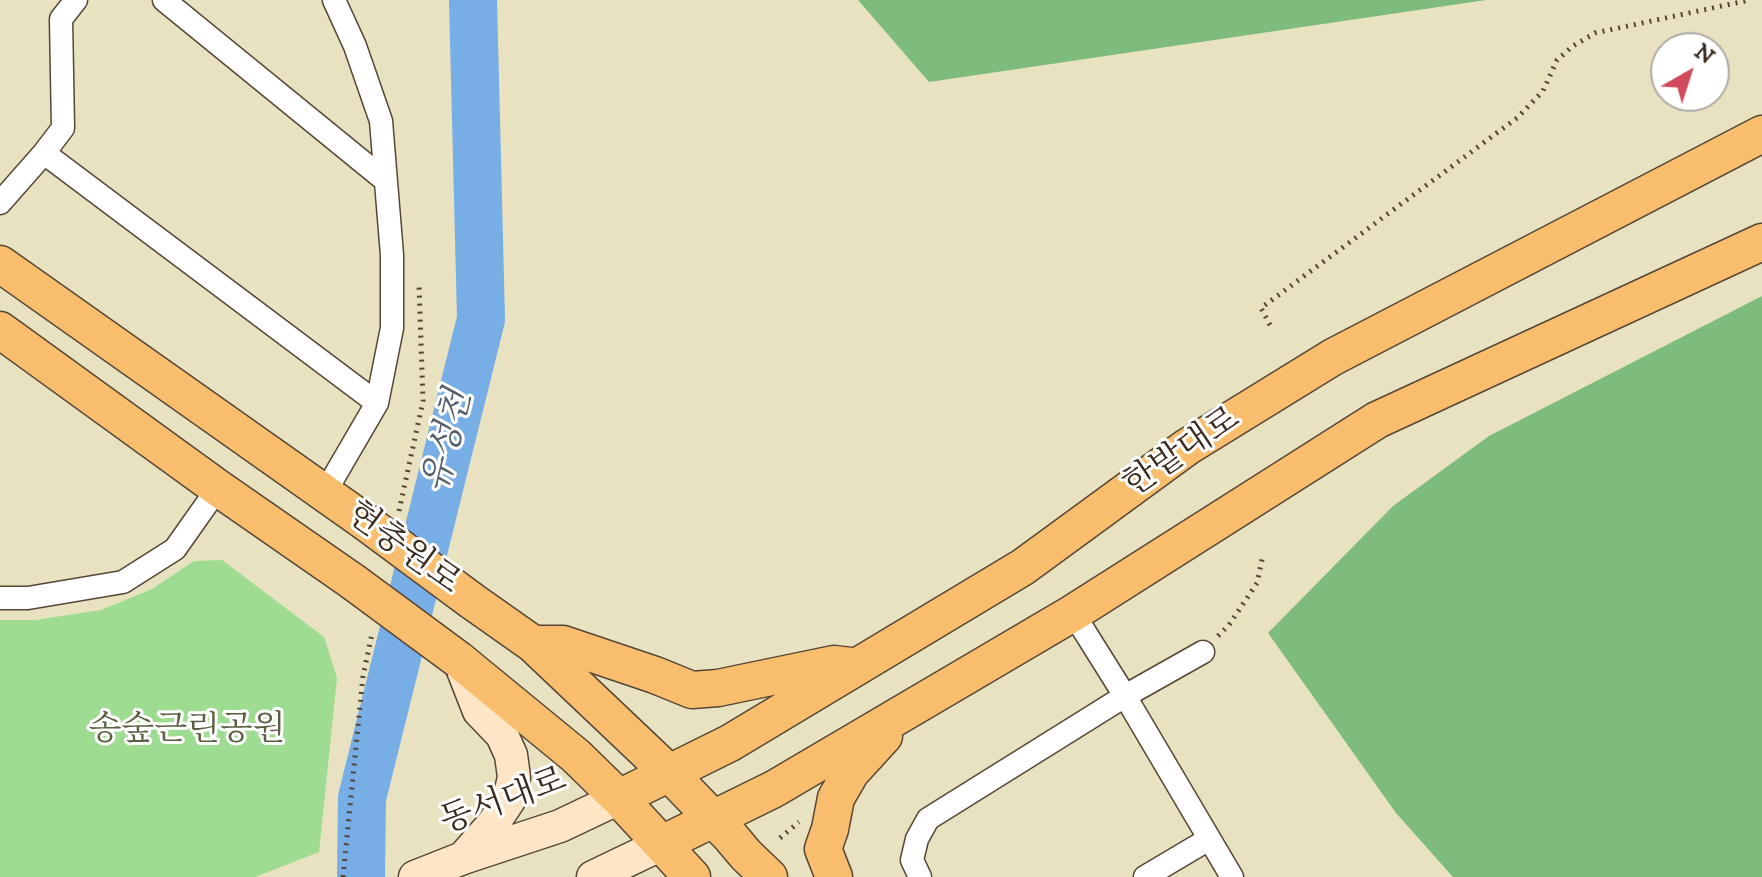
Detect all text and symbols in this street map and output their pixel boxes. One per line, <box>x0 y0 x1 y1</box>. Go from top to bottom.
north arrow <box>1650 32 1730 112</box>
text: N <box>1689 38 1720 71</box>
water label: 유성천 <box>416 386 484 498</box>
street label: 한밭대로 <box>1117 400 1249 508</box>
street label: 현충원로 <box>337 495 467 605</box>
park label: 송숲근린공원 <box>88 712 286 752</box>
street label: 동서대로 <box>435 761 573 845</box>

